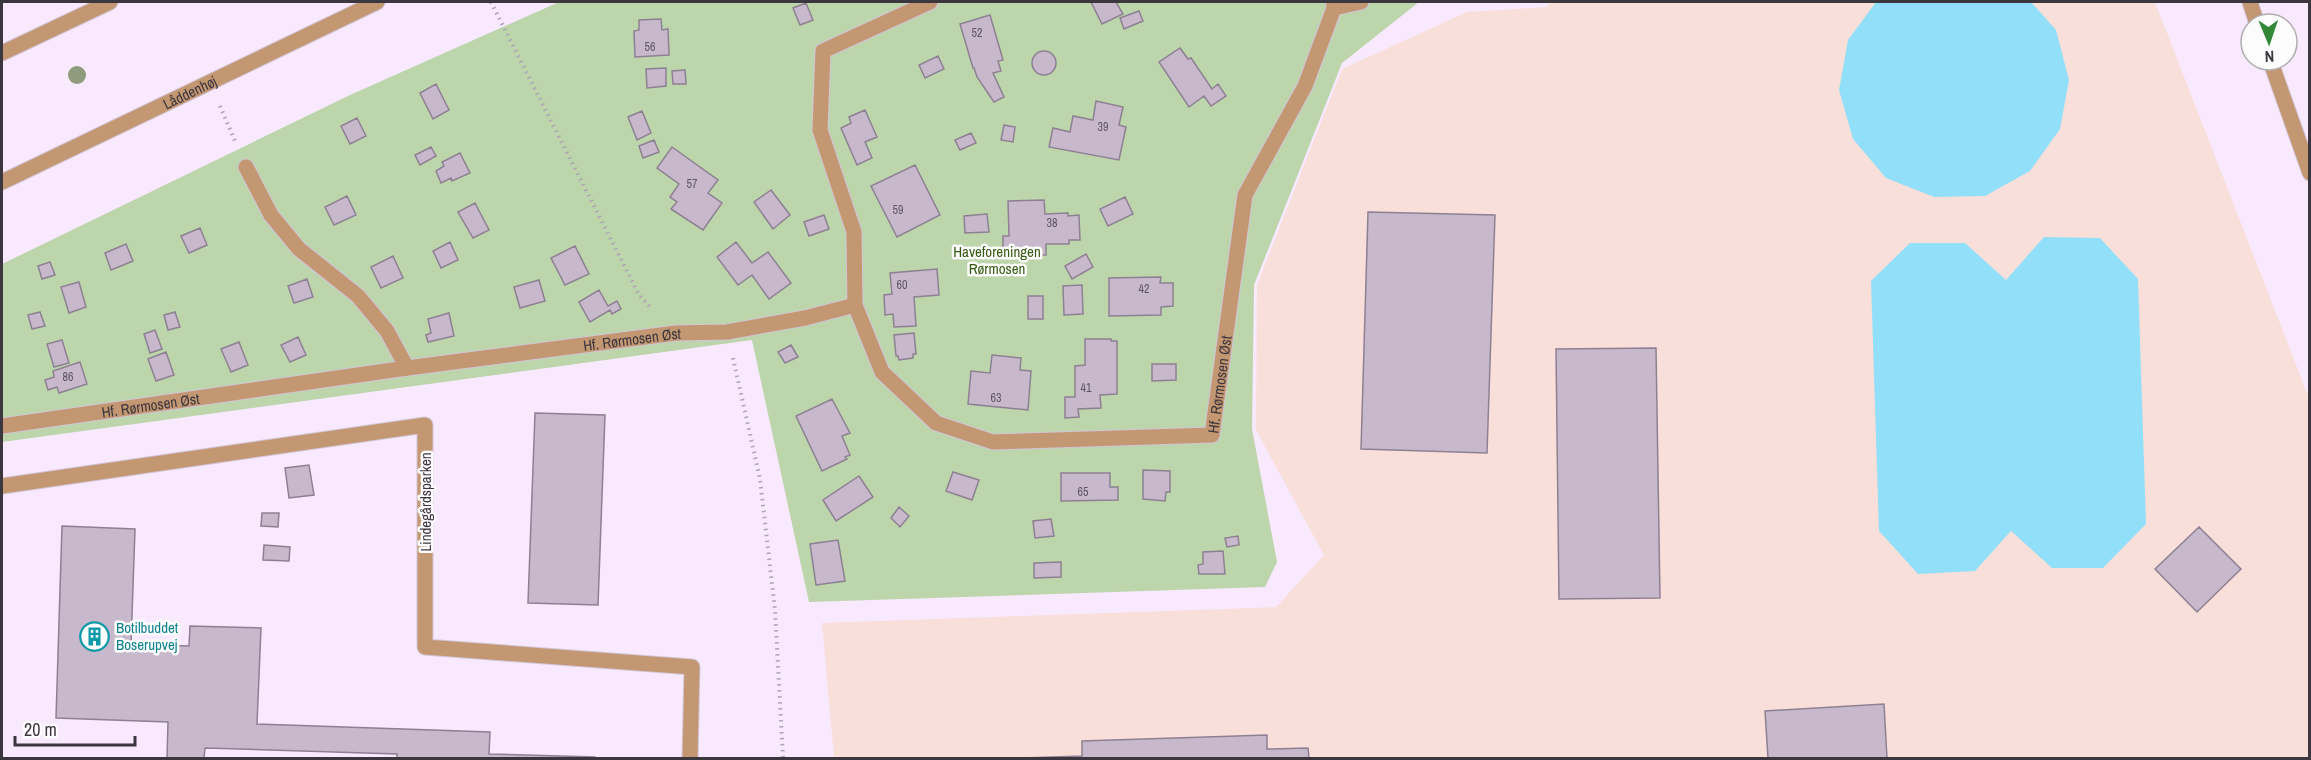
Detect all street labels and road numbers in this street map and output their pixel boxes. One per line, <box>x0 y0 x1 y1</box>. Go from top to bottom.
street label: Låddenhøj <box>159 70 220 114</box>
street label: Hf. Rørmosen Øst <box>582 322 682 355</box>
street label: Hf. Rørmosen Øst <box>1202 334 1236 435</box>
street label: Hf. Rørmosen Øst <box>100 387 201 422</box>
street label: Lindegårdsparken <box>415 452 436 552</box>

